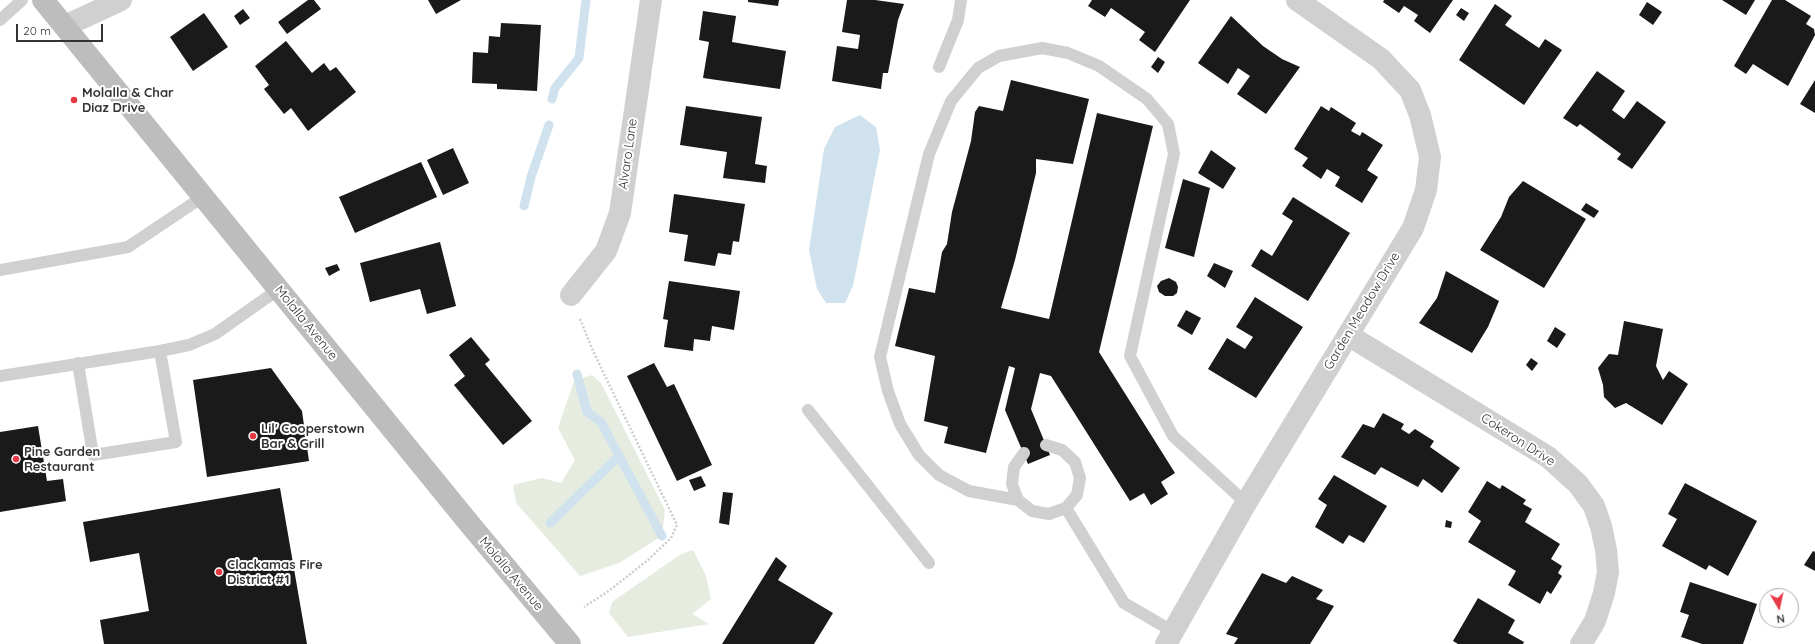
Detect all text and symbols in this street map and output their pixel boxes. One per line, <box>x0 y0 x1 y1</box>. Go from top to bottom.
scale bar <box>18 16 105 42</box>
text: 20 m <box>23 23 51 38</box>
place label: Molalla & Char Diaz Drive <box>82 85 174 116</box>
marker: Molalla & Char Diaz Drive <box>69 95 79 105</box>
street label: Alvaro Lane <box>615 117 641 191</box>
street label: Garden Meadow Drive <box>1321 249 1403 373</box>
street label: Molalla Avenue <box>271 283 341 363</box>
street label: Cokeron Drive <box>1478 410 1558 470</box>
place label: Lil' Cooperstown Bar & Grill <box>261 421 364 452</box>
marker: Lil' Cooperstown Bar & Grill <box>248 431 258 441</box>
place label: Pine Garden Restaurant <box>24 444 100 475</box>
marker: Pine Garden Restaurant <box>11 454 21 464</box>
street label: Molalla Avenue <box>476 534 546 614</box>
place label: Clackamas Fire District #1 <box>227 557 323 588</box>
marker: Clackamas Fire District #1 <box>214 567 224 577</box>
north arrow <box>1759 588 1799 628</box>
text: N <box>1776 611 1786 626</box>

